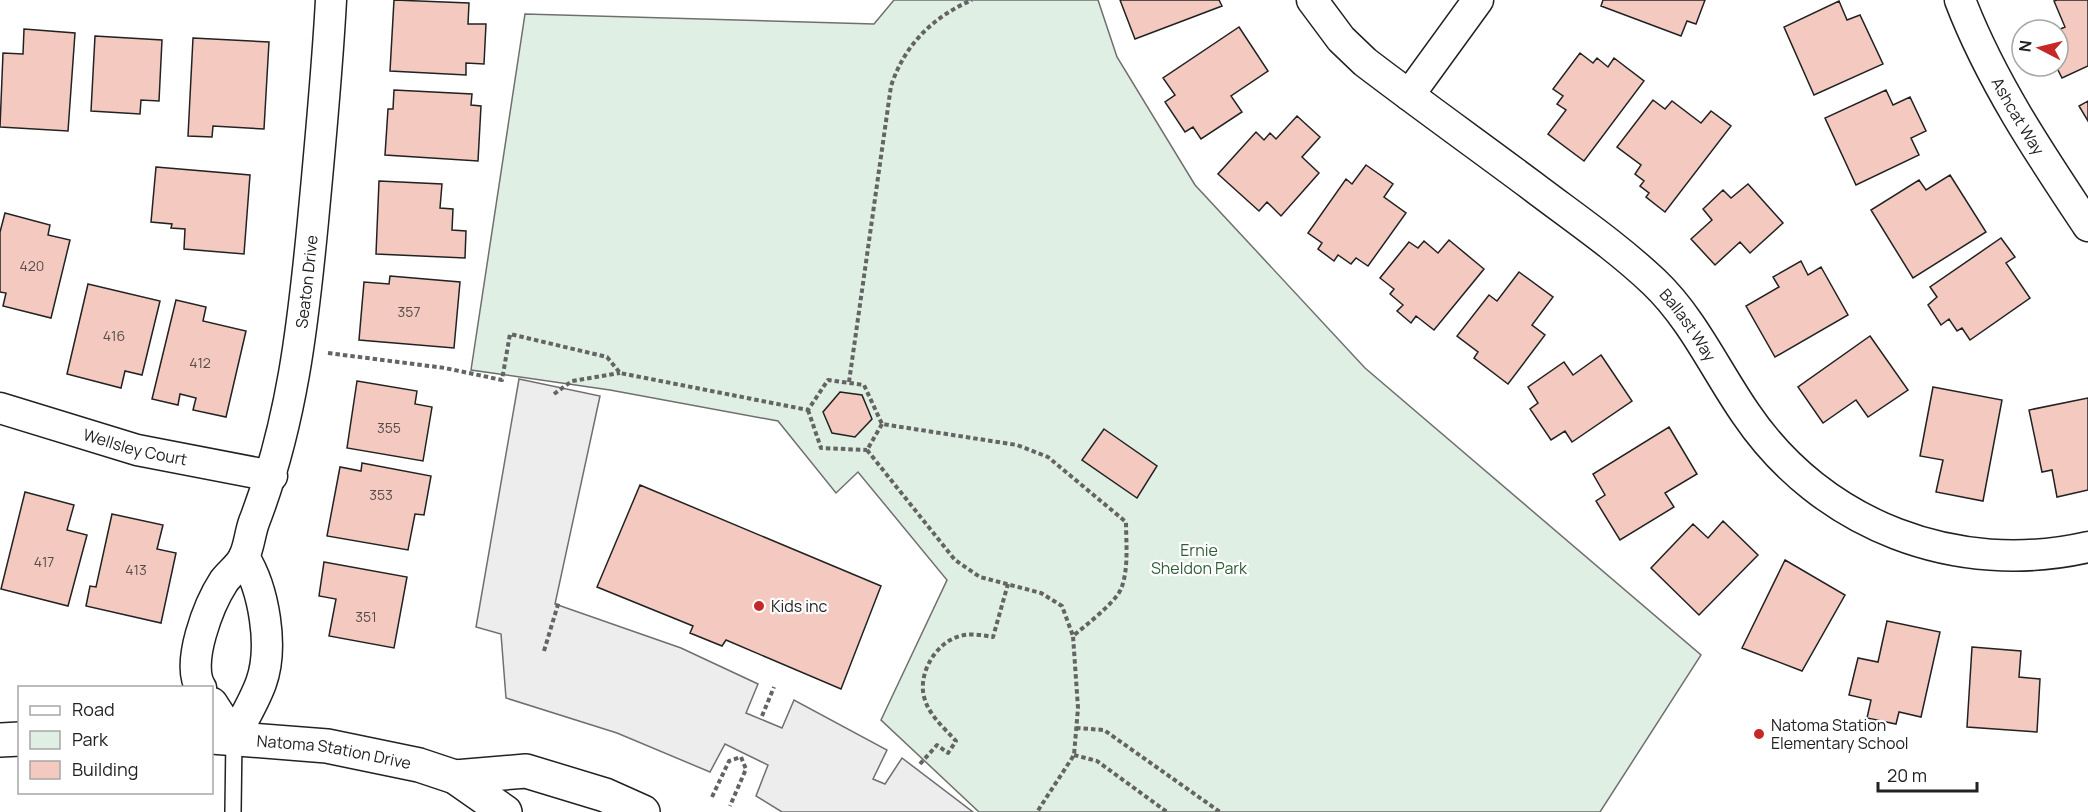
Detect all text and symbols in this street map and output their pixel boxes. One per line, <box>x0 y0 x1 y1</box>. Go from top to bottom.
north arrow <box>2010 18 2070 78</box>
text: N <box>2013 39 2037 53</box>
street label: Ashcat Way <box>1987 73 2050 160</box>
street label: Seaton Drive <box>290 234 323 330</box>
house number: 420 <box>20 256 44 275</box>
street label: Ballast Way <box>1655 284 1722 366</box>
house number: 357 <box>398 302 420 321</box>
house number: 416 <box>103 326 125 345</box>
house number: 412 <box>189 353 211 372</box>
house number: 355 <box>377 418 401 437</box>
street label: Wellsley Court <box>81 423 189 470</box>
house number: 353 <box>369 485 393 504</box>
park label: Ernie Sheldon Park <box>1151 539 1248 579</box>
house number: 417 <box>34 552 54 571</box>
house number: 413 <box>125 560 147 579</box>
place label: Kids inc <box>771 595 827 617</box>
marker: Kids inc <box>752 599 766 613</box>
house number: 351 <box>355 607 377 626</box>
legend <box>18 686 213 794</box>
text: Road <box>72 697 115 721</box>
place label: Natoma Station Elementary School <box>1771 714 1909 754</box>
text: Park <box>72 727 109 751</box>
marker: Natoma Station Elementary School <box>1752 727 1766 741</box>
street label: Natoma Station Drive <box>256 730 413 774</box>
scale bar <box>1878 755 1977 793</box>
text: Building <box>72 757 138 781</box>
text: 20 m <box>1887 763 1927 787</box>

